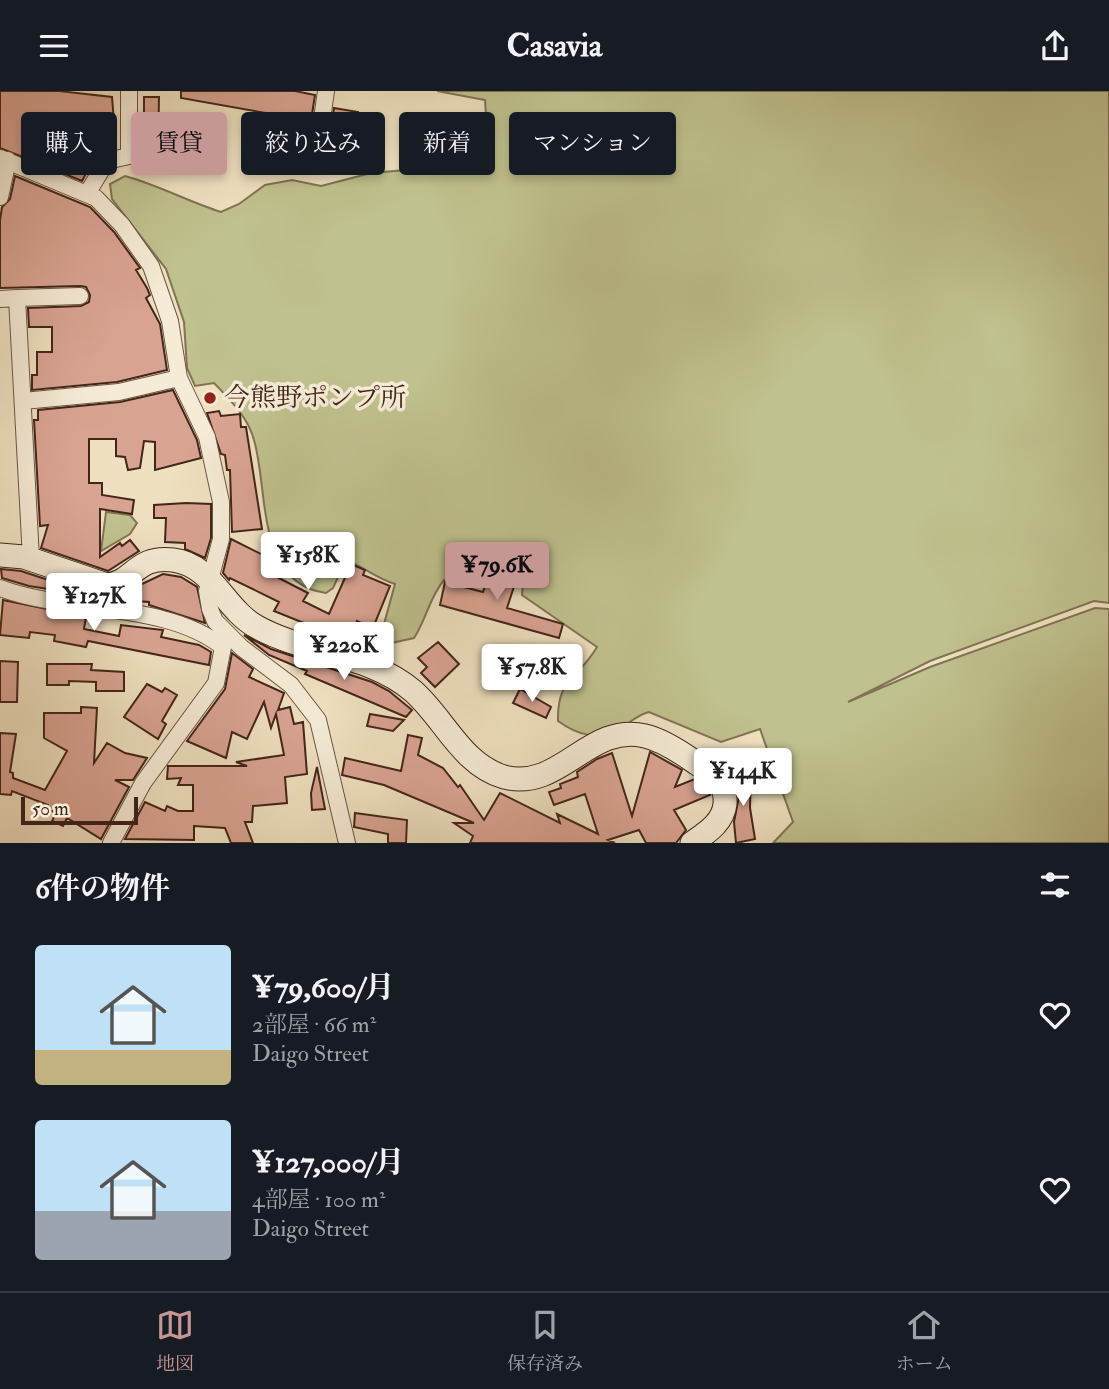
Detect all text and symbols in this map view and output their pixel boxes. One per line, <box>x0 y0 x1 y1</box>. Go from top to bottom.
text: Casavia <box>507 26 602 66</box>
icon: menu <box>35 27 73 65</box>
icon: share <box>1036 27 1074 65</box>
chip: 購入 <box>21 112 117 175</box>
chip: 賃貸 <box>131 112 227 175</box>
chip: 絞り込み <box>241 112 385 175</box>
chip: 新着 <box>399 112 495 175</box>
chip: マンション <box>509 112 676 175</box>
place label: 今熊野ポンプ所 <box>224 382 406 414</box>
marker: 今熊野ポンプ所 <box>202 390 218 406</box>
pin: ¥158K <box>259 533 357 592</box>
text: ¥158K <box>277 540 339 569</box>
pin: ¥79.6K <box>440 543 554 602</box>
text: ¥79.6K <box>461 550 533 579</box>
pin: ¥127K <box>45 573 143 633</box>
text: ¥127K <box>62 581 126 610</box>
pin: ¥220K <box>295 623 393 682</box>
text: ¥220K <box>310 630 378 659</box>
pin: ¥57.8K <box>475 645 589 704</box>
text: ¥57.8K <box>498 652 566 681</box>
pin: ¥144K <box>694 749 792 808</box>
text: ¥144K <box>710 756 776 785</box>
scale bar <box>21 794 138 826</box>
text: 50 m <box>32 797 69 821</box>
icon: filters <box>1036 866 1074 904</box>
text: 6件の物件 <box>35 870 170 907</box>
text: ¥79,600/月 <box>252 969 395 1006</box>
icon: home <box>91 973 175 1057</box>
icon: heart <box>1036 996 1074 1034</box>
text: 2部屋 · 66 m² <box>252 1010 376 1039</box>
text: Daigo Street <box>252 1039 369 1068</box>
text: ¥127,000/月 <box>252 1144 405 1181</box>
icon: home <box>91 1148 175 1232</box>
icon: heart <box>1036 1171 1074 1209</box>
text: 4部屋 · 100 m² <box>252 1185 385 1214</box>
text: Daigo Street <box>252 1214 369 1243</box>
tab: 地図 <box>156 1306 194 1376</box>
tab: 保存済み <box>507 1306 583 1376</box>
tab: ホーム <box>896 1306 953 1376</box>

